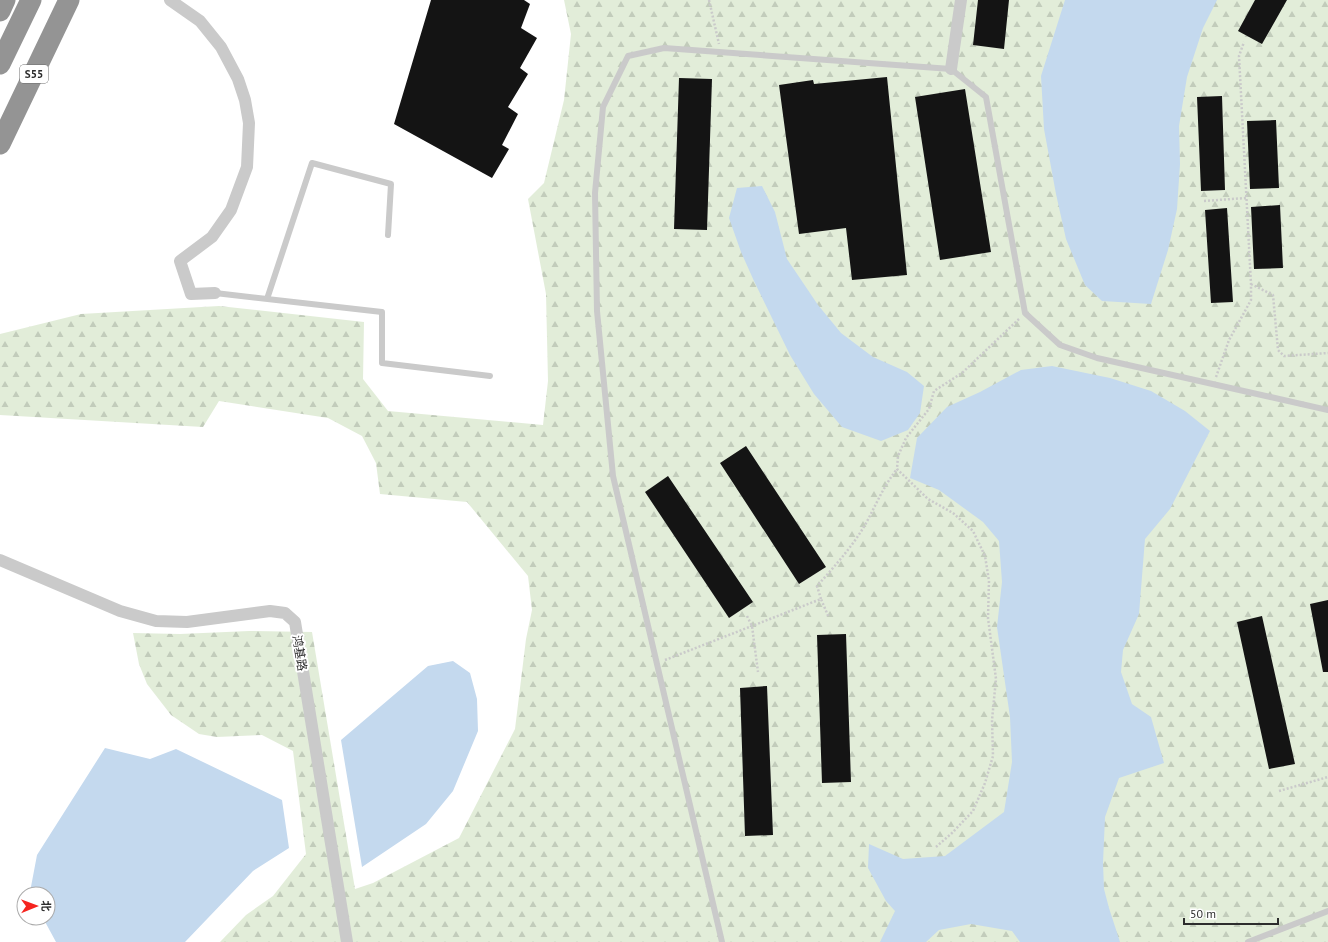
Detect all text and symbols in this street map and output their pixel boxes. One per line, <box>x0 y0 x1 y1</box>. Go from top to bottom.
road number: S55 <box>20 65 48 83</box>
street label: 鸿基路 <box>290 634 310 672</box>
north arrow <box>16 886 56 926</box>
text: 北 <box>39 900 53 911</box>
scale bar <box>1184 900 1278 926</box>
text: 50 m <box>1190 906 1216 921</box>

